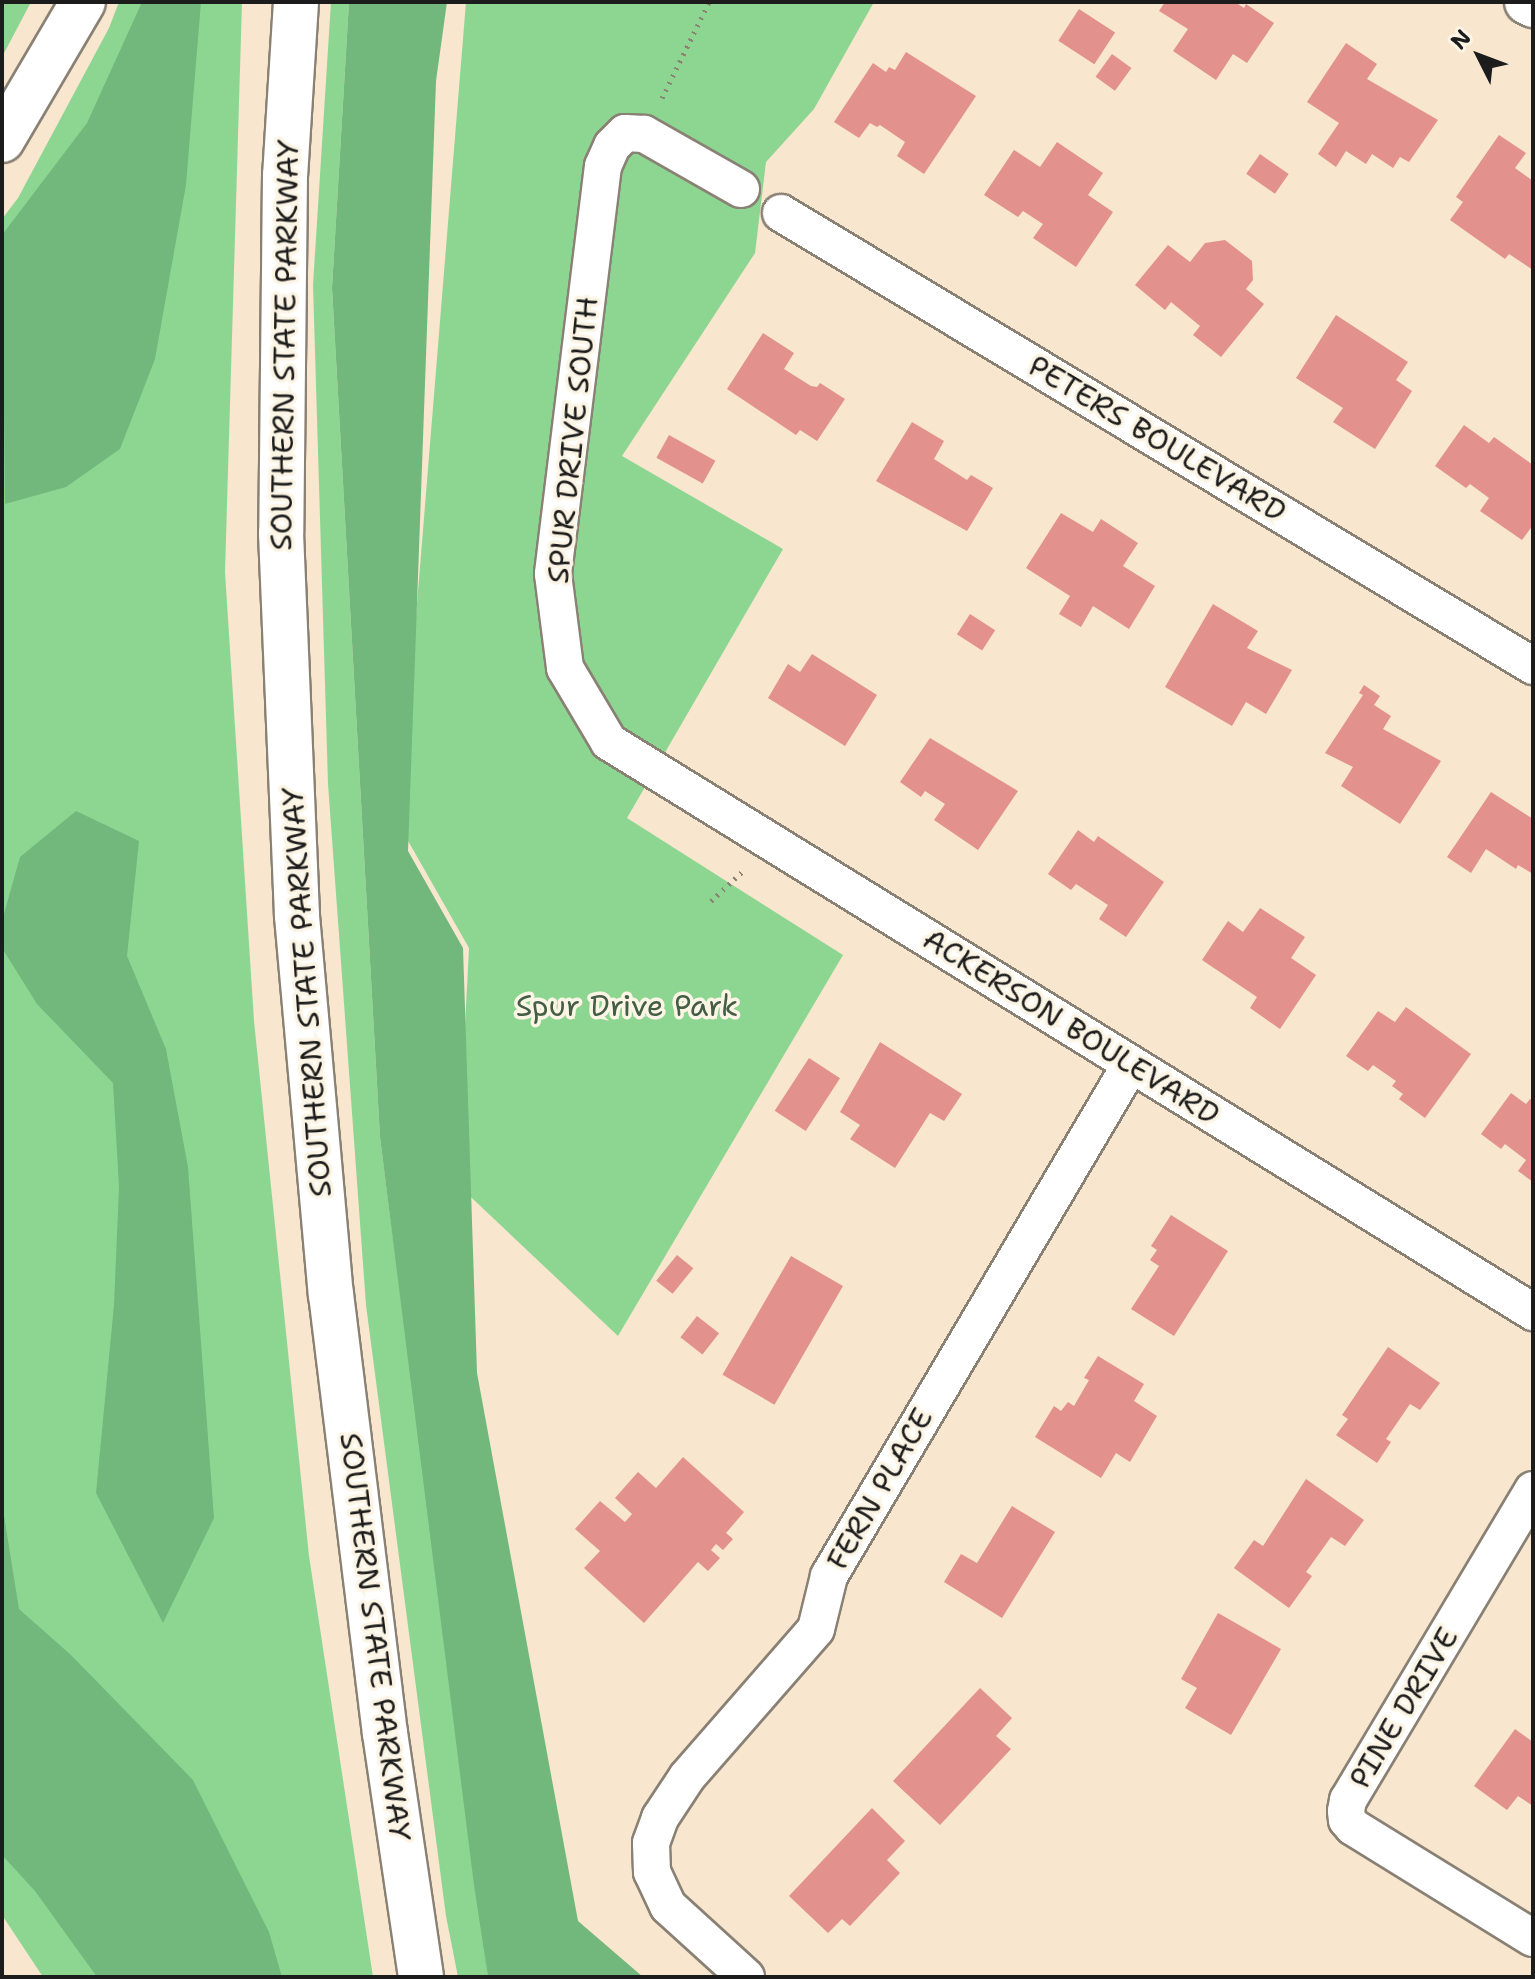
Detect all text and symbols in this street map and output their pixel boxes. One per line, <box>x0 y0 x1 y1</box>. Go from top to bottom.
north arrow <box>1439 16 1519 96</box>
text: N <box>1444 23 1477 56</box>
street label: SOUTHERN STATE PARKWAY <box>263 139 307 551</box>
street label: SPUR DRIVE SOUTH <box>540 295 606 585</box>
street label: PETERS BOULEVARD <box>1022 348 1292 530</box>
street label: SOUTHERN STATE PARKWAY <box>275 786 339 1198</box>
street label: ACKERSON BOULEVARD <box>916 921 1226 1133</box>
park label: Spur Drive Park <box>516 988 738 1024</box>
street label: FERN PLACE <box>819 1402 941 1576</box>
street label: SOUTHERN STATE PARKWAY <box>332 1431 418 1843</box>
street label: PINE DRIVE <box>1342 1621 1466 1795</box>

